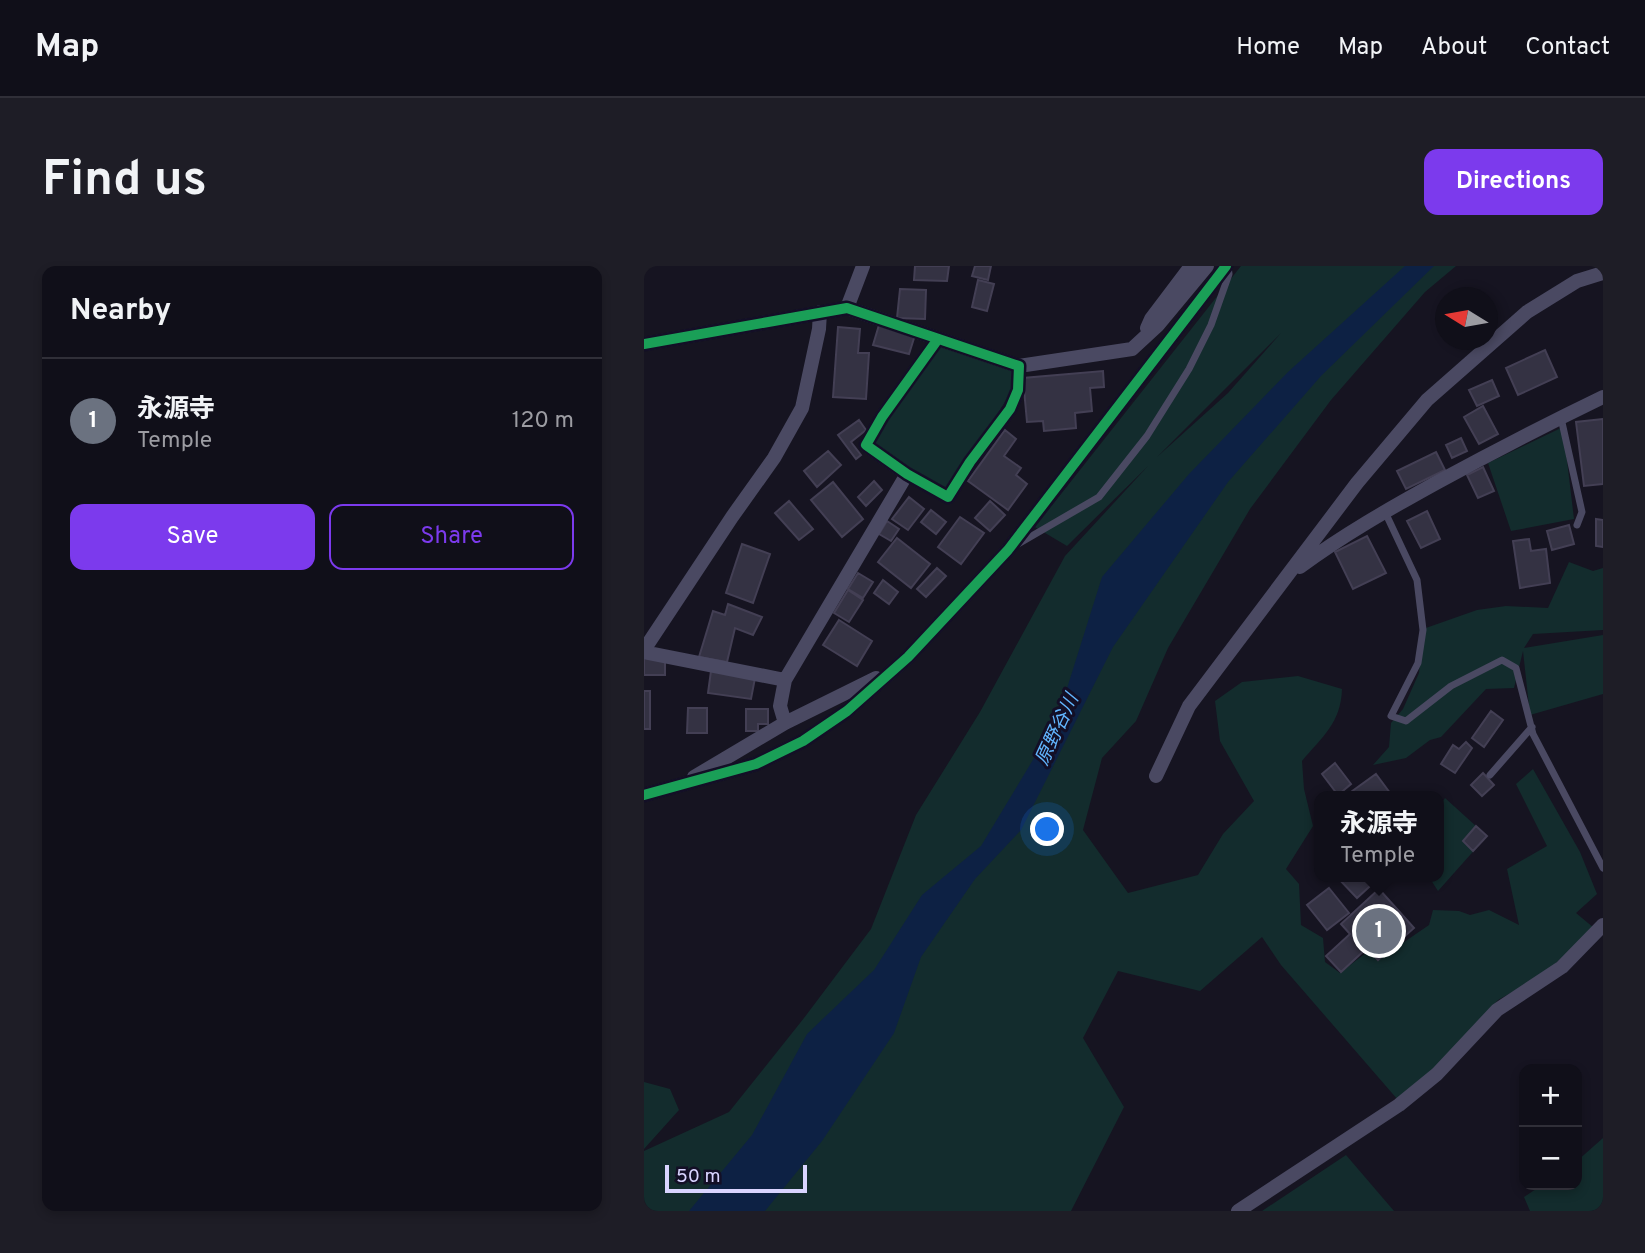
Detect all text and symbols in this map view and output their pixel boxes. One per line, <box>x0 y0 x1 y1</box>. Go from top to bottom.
text: Map <box>35 27 99 69</box>
text: Home <box>1236 33 1300 63</box>
text: Map <box>1338 33 1383 63</box>
text: About <box>1421 33 1487 63</box>
text: Contact <box>1525 33 1610 63</box>
button: Directions <box>1424 149 1603 215</box>
text: Find us <box>42 151 207 213</box>
north arrow <box>1435 287 1498 350</box>
text: Nearby <box>70 293 171 330</box>
text: 永源寺 <box>137 394 215 427</box>
text: 1 <box>88 407 98 436</box>
text: 120 m <box>512 407 574 436</box>
text: Temple <box>137 427 212 456</box>
button: Save <box>70 504 315 570</box>
button: Share <box>329 504 574 570</box>
water label: 原野谷川 <box>1031 689 1086 769</box>
popup <box>1314 791 1444 882</box>
text: 永源寺 <box>1340 809 1418 842</box>
your location <box>1030 812 1064 846</box>
text: Temple <box>1340 842 1415 871</box>
pin: 1 <box>1356 905 1402 957</box>
map controls <box>1519 1064 1582 1190</box>
button: + <box>1519 1064 1582 1127</box>
button: − <box>1519 1127 1582 1190</box>
scale bar <box>665 1162 807 1194</box>
text: 50 m <box>676 1165 721 1189</box>

